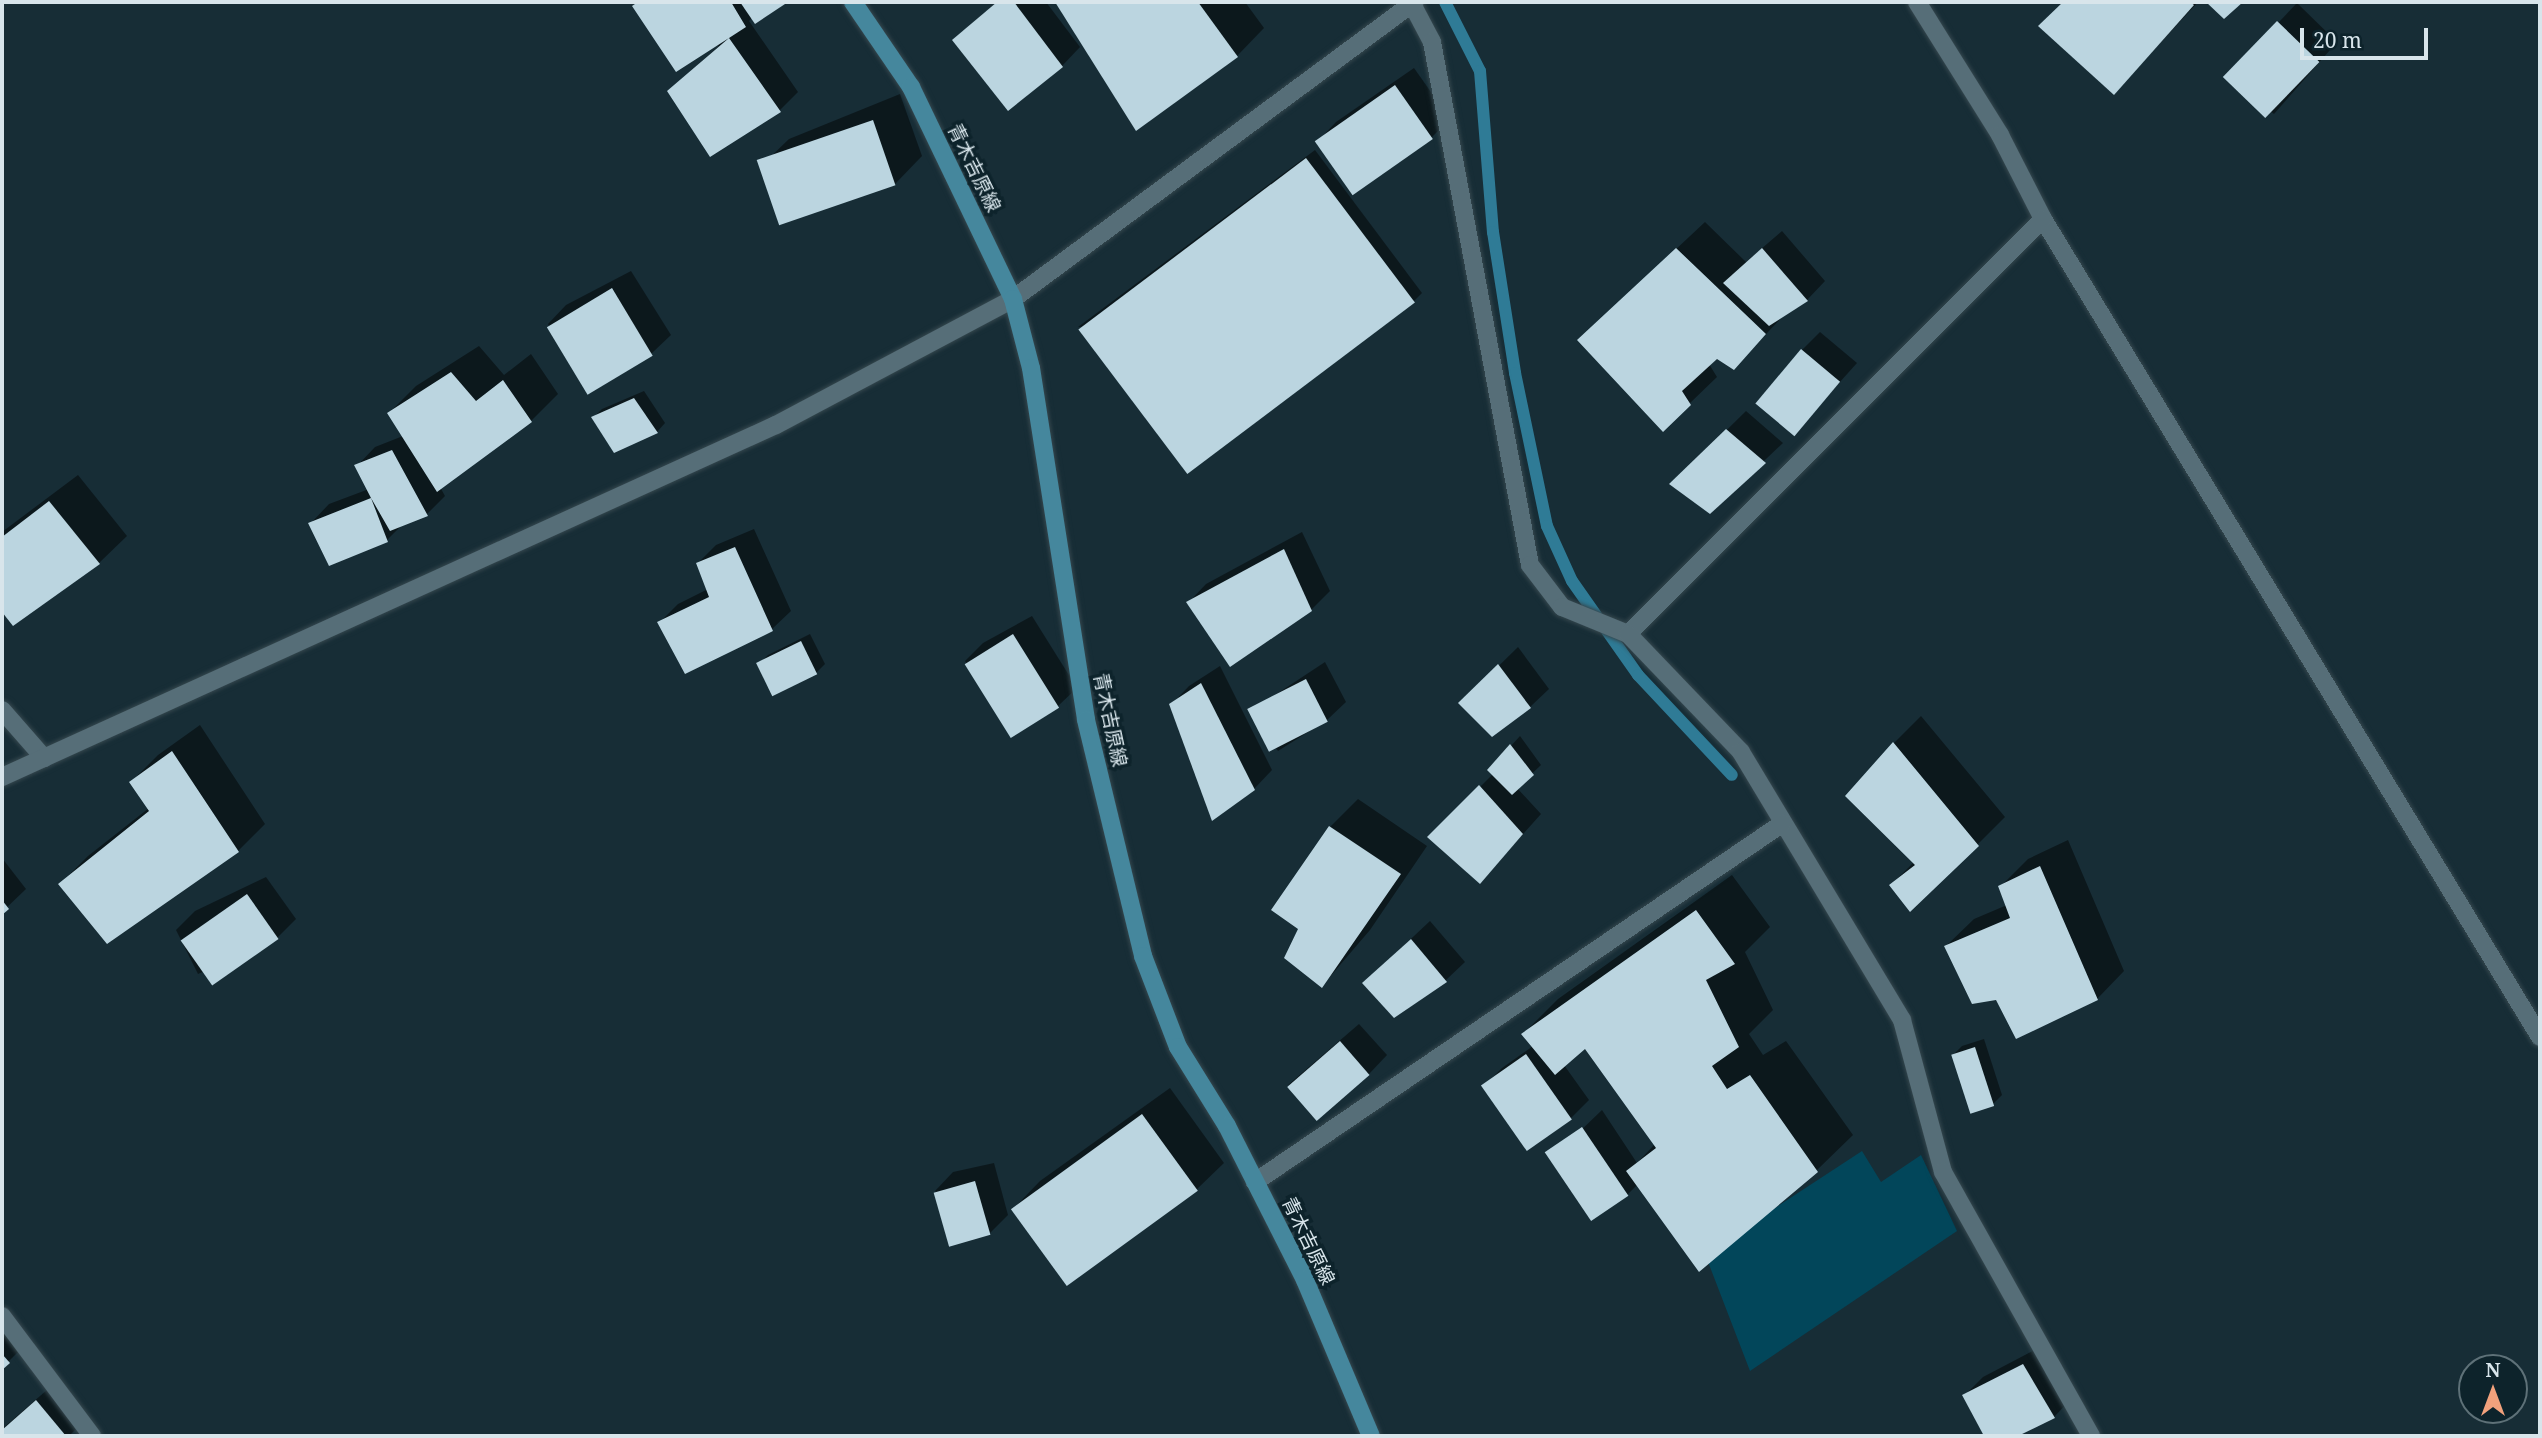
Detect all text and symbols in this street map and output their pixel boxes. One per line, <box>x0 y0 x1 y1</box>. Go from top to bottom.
scale bar <box>2304 14 2432 58</box>
text: 20 m <box>2313 26 2362 54</box>
street label: 青木吉原線 <box>943 120 1005 216</box>
street label: 青木吉原線 <box>1089 671 1131 769</box>
street label: 青木吉原線 <box>1277 1193 1339 1289</box>
north arrow <box>2458 1354 2528 1424</box>
text: N <box>2486 1357 2500 1383</box>

